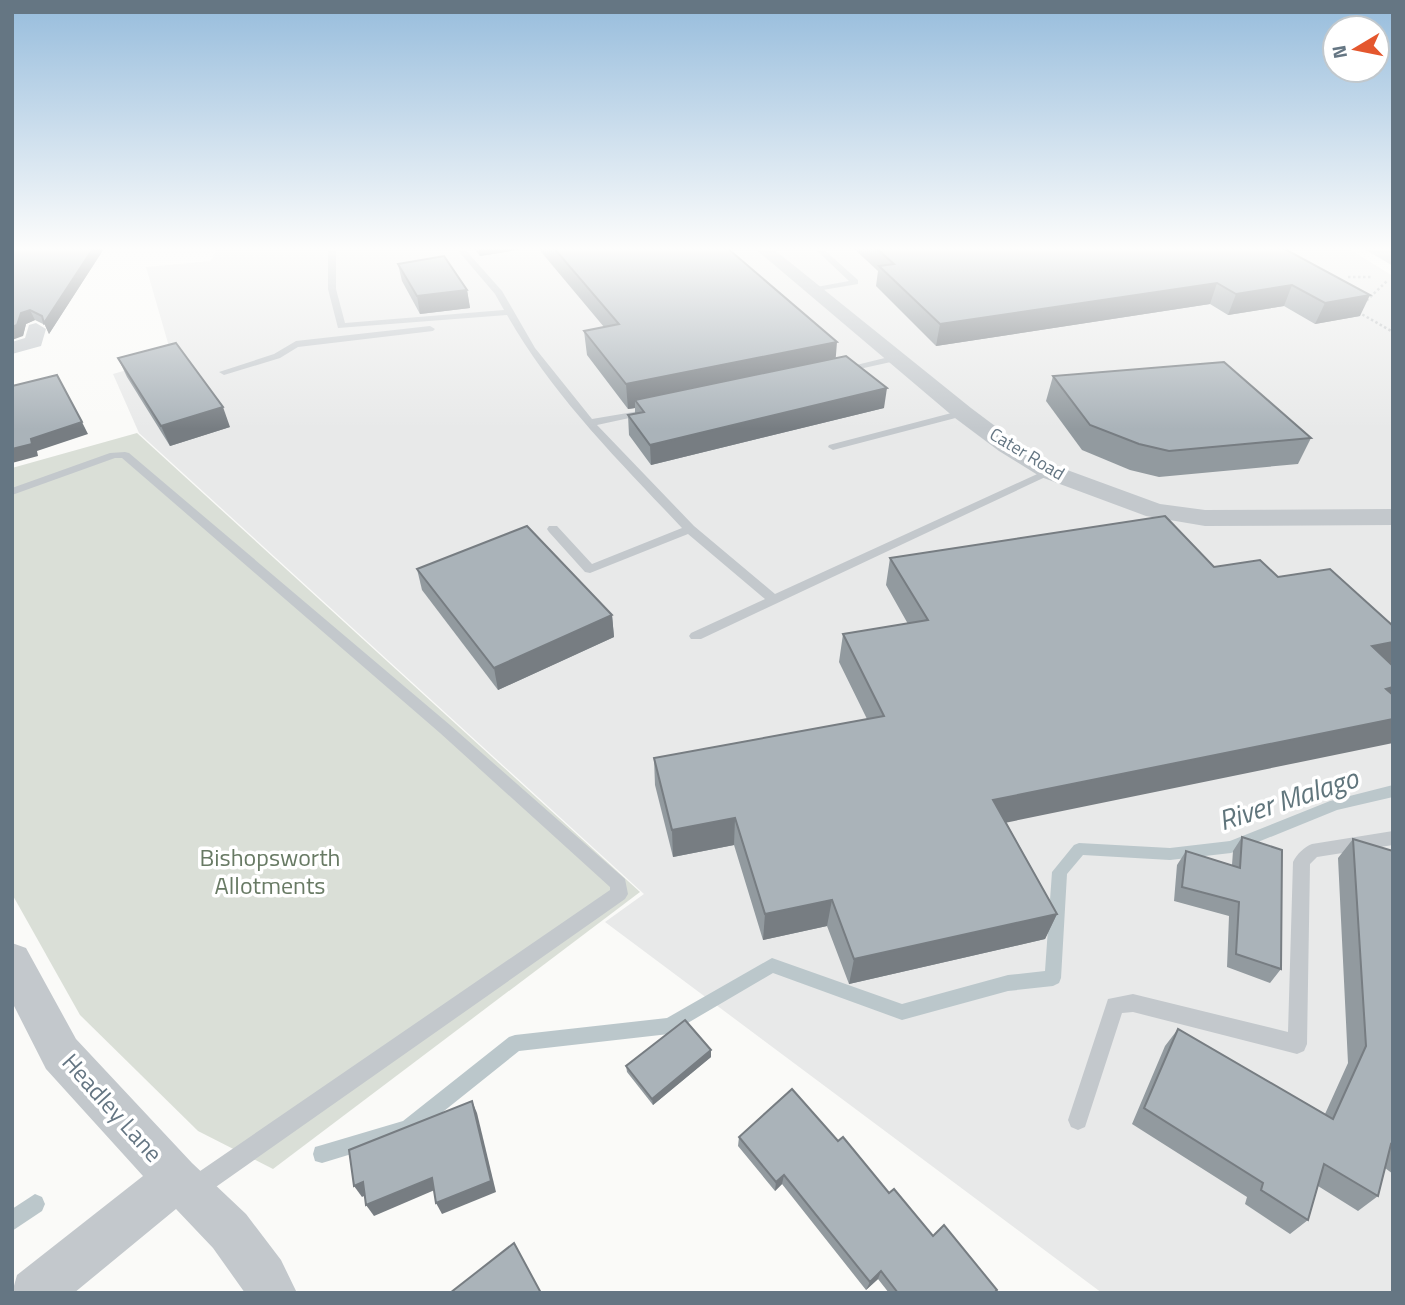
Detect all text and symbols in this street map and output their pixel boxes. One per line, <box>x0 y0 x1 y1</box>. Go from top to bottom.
north arrow <box>1321 14 1391 84</box>
text: N <box>1323 43 1354 61</box>
street label: Cater Road <box>985 421 1070 487</box>
water label: River Malago <box>1212 755 1364 841</box>
park label: Bishopsworth Allotments <box>200 839 340 903</box>
street label: Headley Lane <box>54 1045 172 1170</box>

